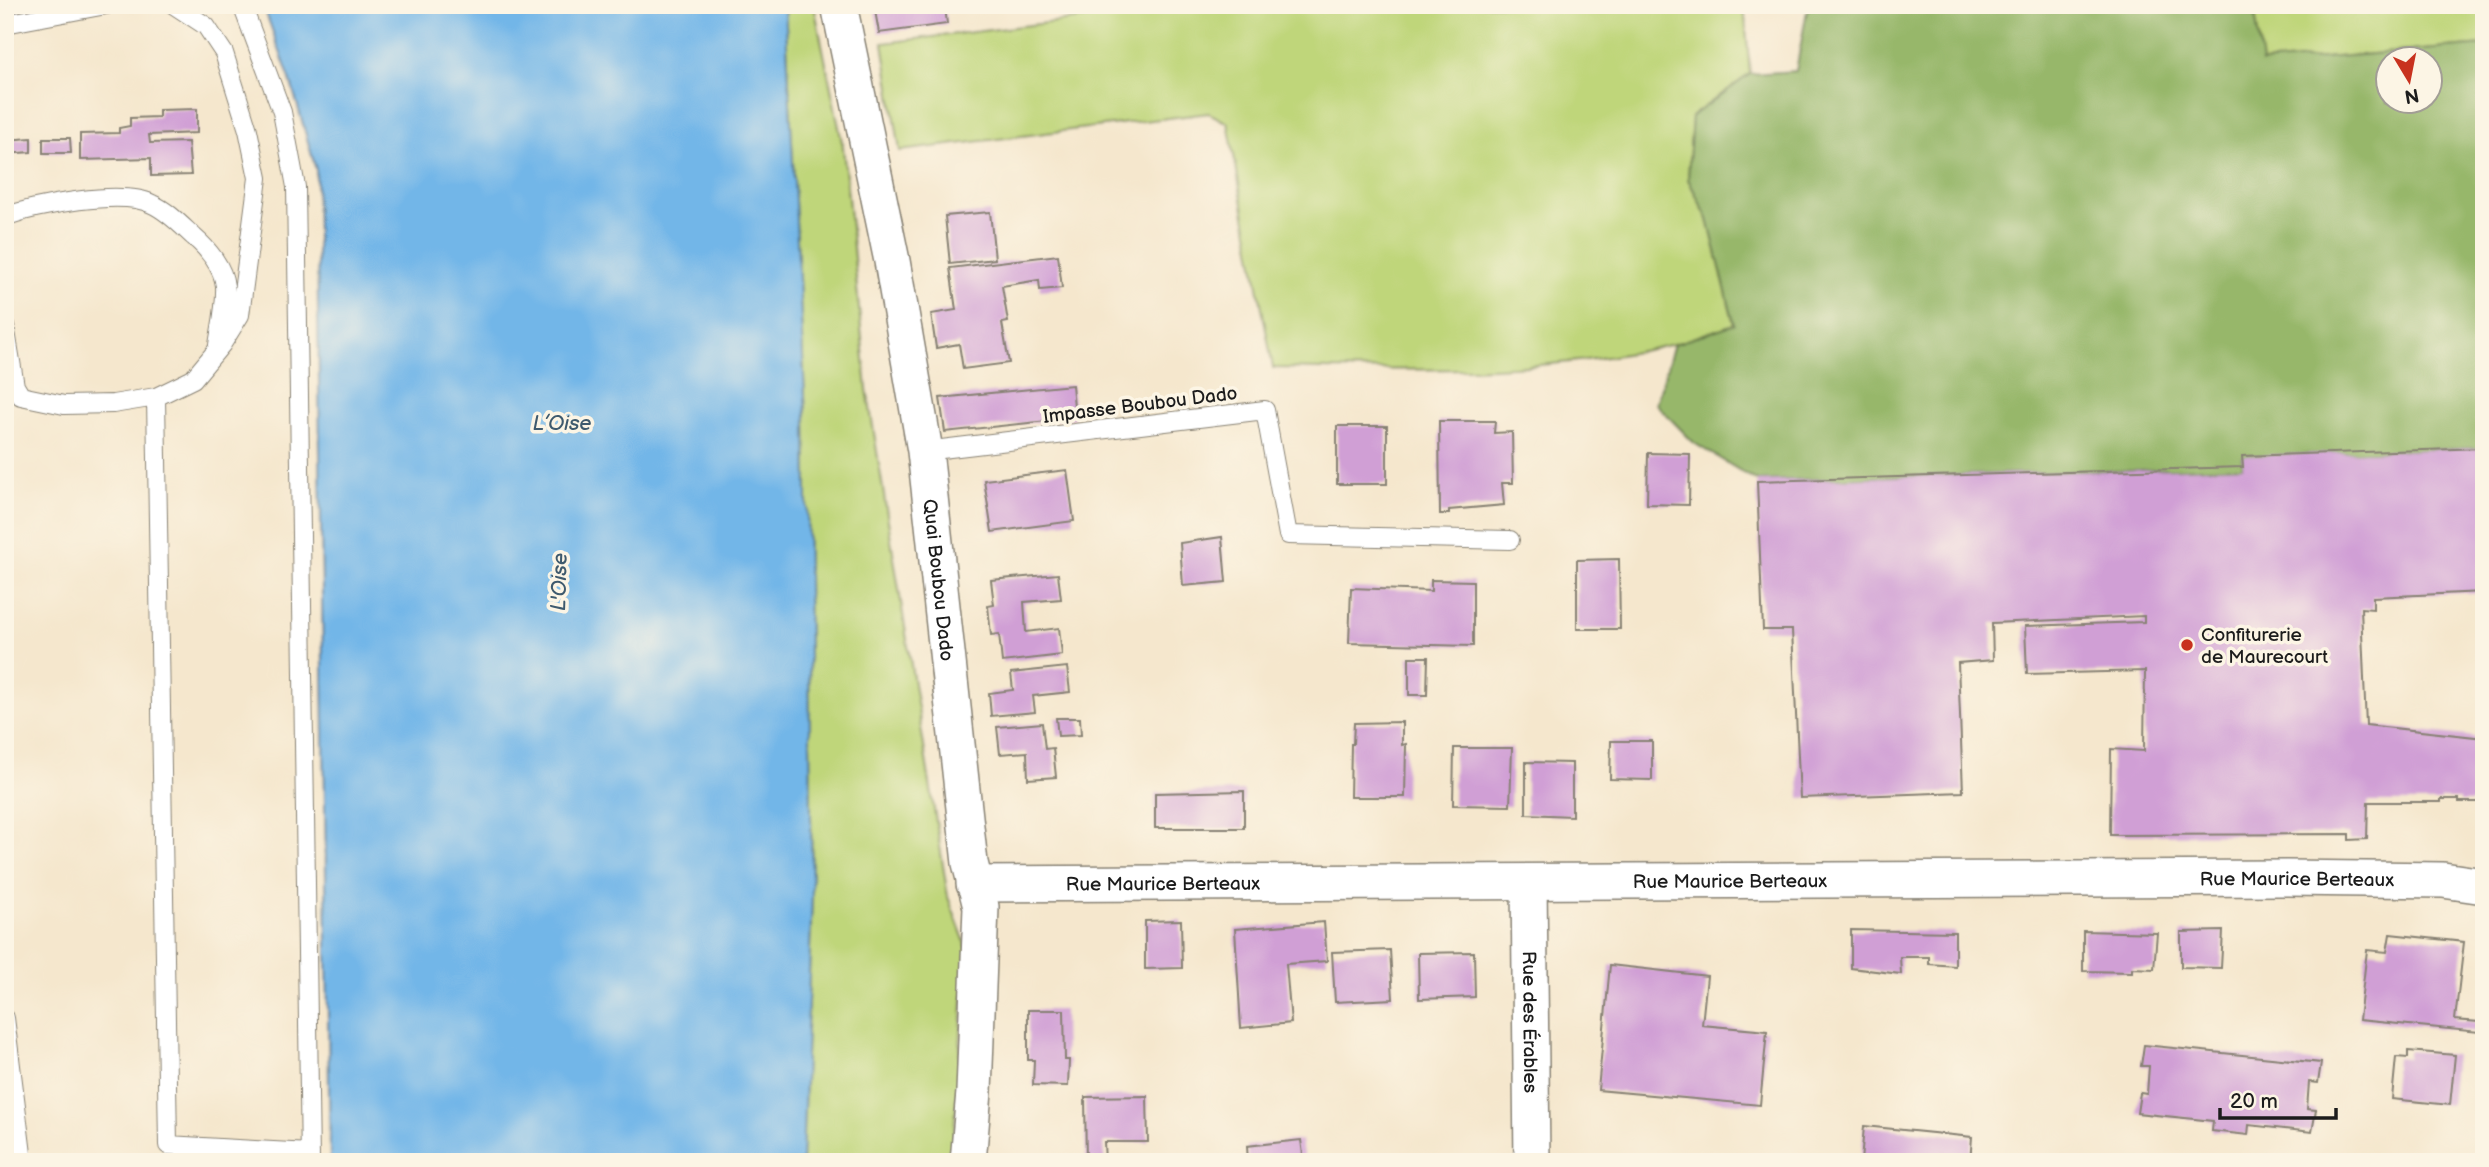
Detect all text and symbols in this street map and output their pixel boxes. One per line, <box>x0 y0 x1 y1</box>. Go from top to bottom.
north arrow <box>2374 46 2444 116</box>
text: N <box>2403 83 2421 108</box>
street label: Impasse Boubou Dado <box>1042 382 1239 429</box>
water label: L’Oise <box>532 411 592 436</box>
street label: Quai Boubou Dado <box>917 498 958 662</box>
water label: L'Oise <box>546 552 573 612</box>
place label: Confiturerie de Maurecourt <box>2201 624 2328 669</box>
marker: Confiturerie de Maurecourt <box>2179 637 2195 653</box>
street label: Rue Maurice Berteaux <box>2200 868 2394 892</box>
street label: Rue Maurice Berteaux <box>1633 870 1827 894</box>
street label: Rue Maurice Berteaux <box>1066 873 1260 897</box>
street label: Rue des Érables <box>1517 951 1542 1093</box>
scale bar <box>2220 1076 2335 1120</box>
text: 20 m <box>2230 1089 2278 1114</box>

